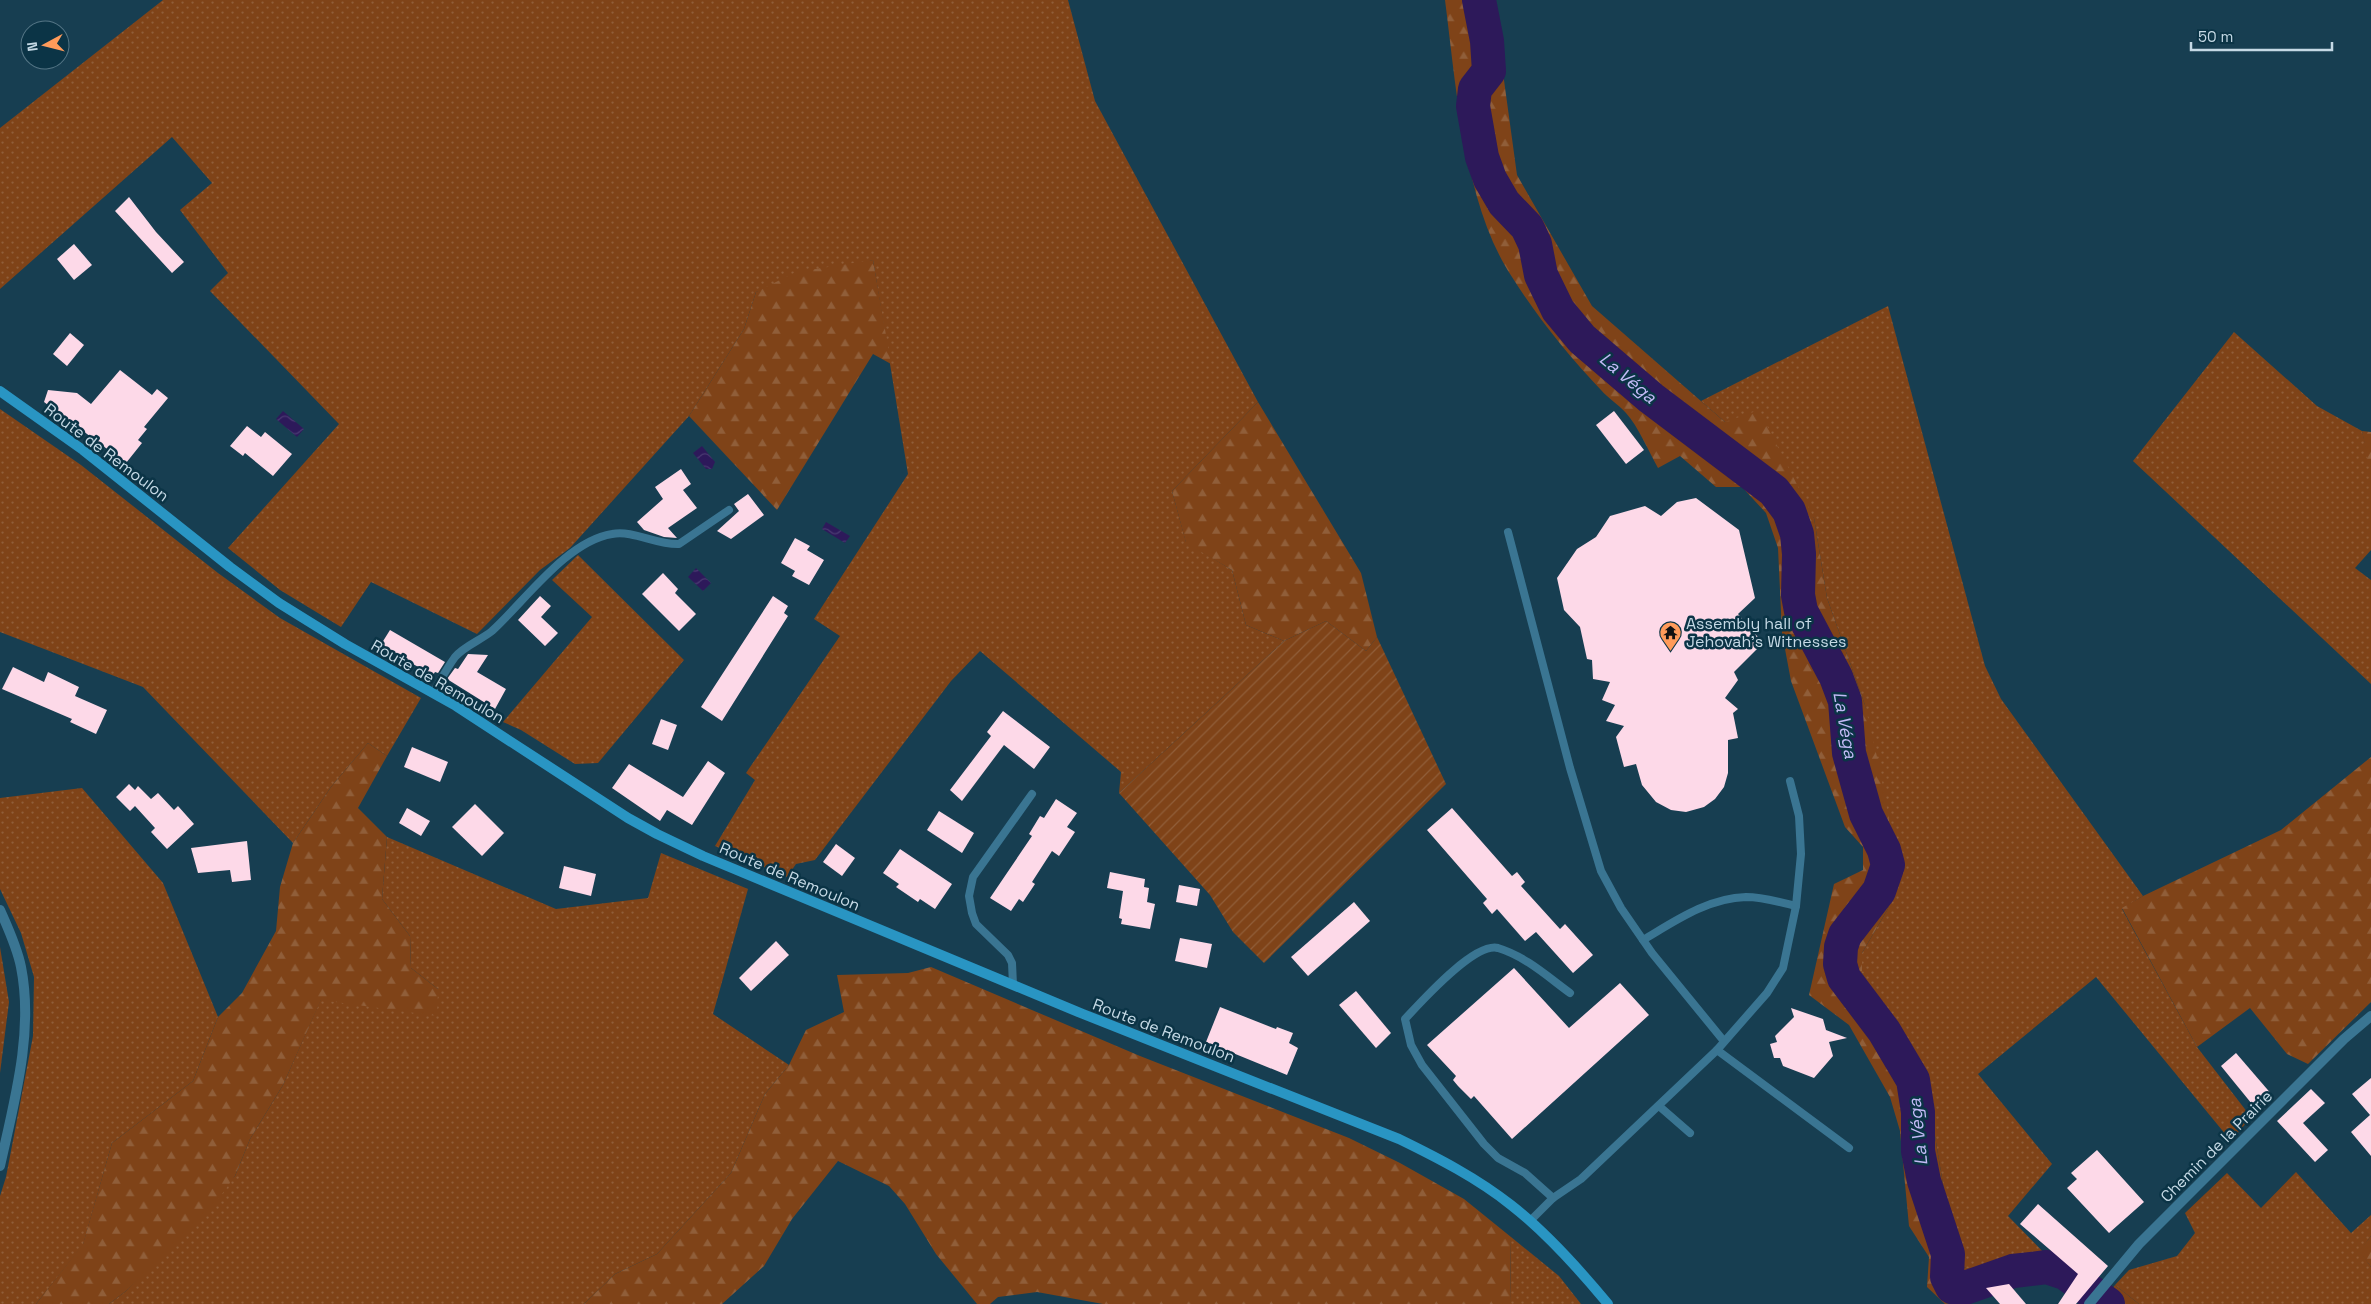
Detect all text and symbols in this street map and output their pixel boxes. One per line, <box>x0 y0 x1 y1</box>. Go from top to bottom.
north arrow <box>20 20 70 70</box>
scale bar <box>2191 20 2332 52</box>
text: 50 m <box>2198 27 2233 46</box>
text: N <box>23 41 42 52</box>
water label: La Véga <box>1595 347 1662 409</box>
street label: Route de Remoulon <box>40 399 173 506</box>
place label: Assembly hall of Jehovah's Witnesses <box>1686 613 1847 652</box>
temple icon: Assembly hall of Jehovah's Witnesses <box>1658 620 1682 651</box>
street label: Route de Remoulon <box>367 635 508 728</box>
water label: La Véga <box>1828 690 1863 761</box>
street label: Route de Remoulon <box>716 837 863 916</box>
street label: Route de Remoulon <box>1090 994 1238 1067</box>
street label: Chemin de la Prairie <box>2156 1086 2277 1207</box>
water label: La Véga <box>1902 1097 1932 1167</box>

